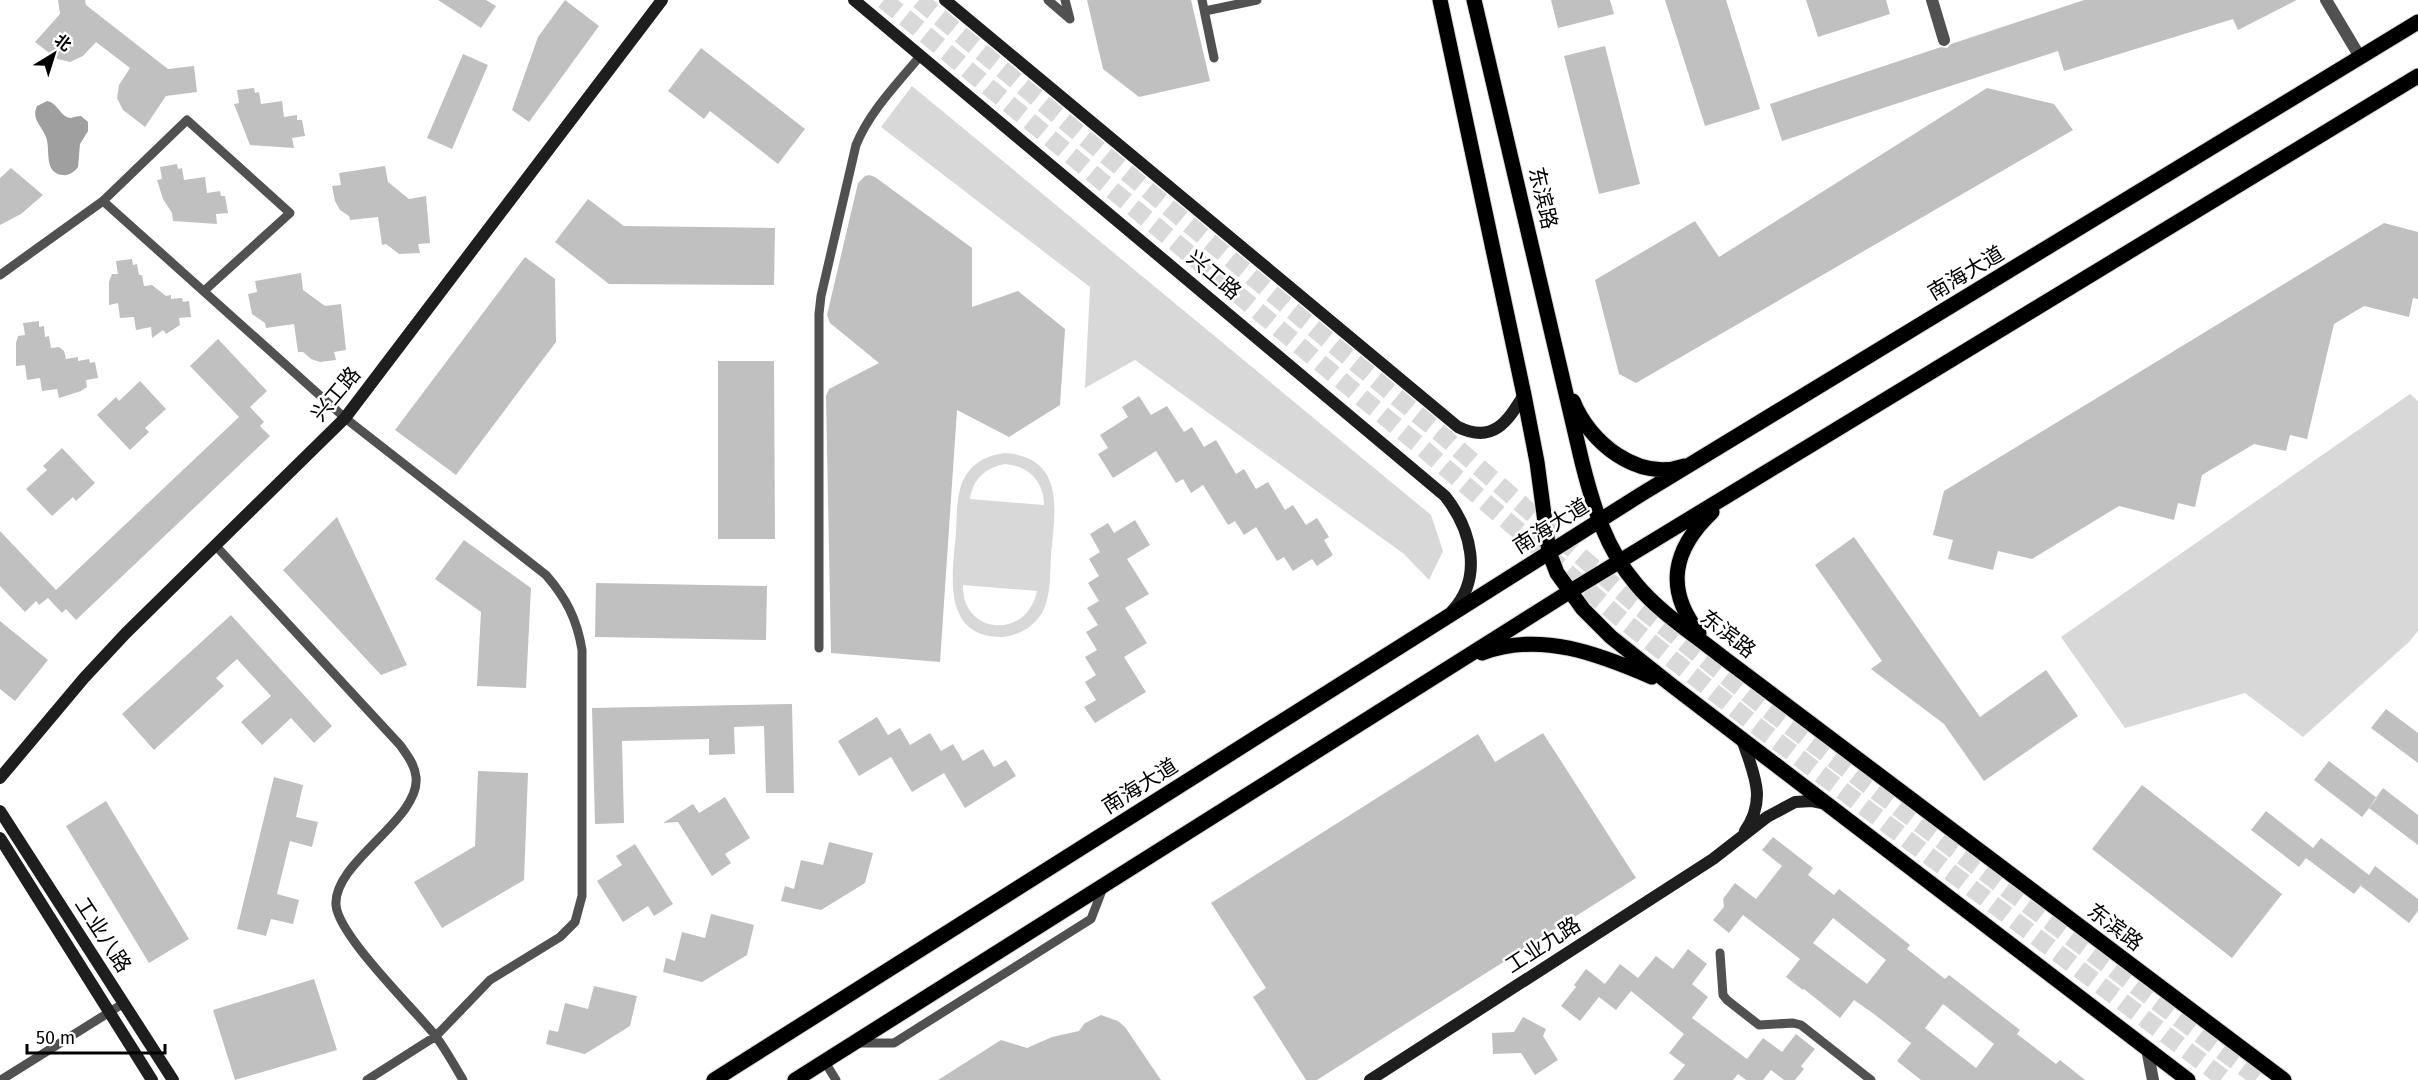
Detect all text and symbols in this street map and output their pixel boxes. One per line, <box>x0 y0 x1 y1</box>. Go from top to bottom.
north arrow <box>24 24 84 84</box>
text: 北 <box>51 30 75 55</box>
street label: 东滨路 <box>1523 164 1563 232</box>
street label: 南海大道 <box>1923 240 2009 306</box>
street label: 兴工路 <box>1182 245 1246 305</box>
street label: 兴工路 <box>306 362 366 426</box>
street label: 南海大道 <box>1508 493 1594 559</box>
street label: 东滨路 <box>1695 604 1761 664</box>
street label: 南海大道 <box>1097 753 1183 819</box>
street label: 工业八路 <box>69 893 137 977</box>
street label: 东滨路 <box>2082 898 2148 956</box>
street label: 工业九路 <box>1501 911 1585 979</box>
scale bar <box>27 1017 165 1055</box>
text: 50 m <box>36 1027 75 1049</box>

